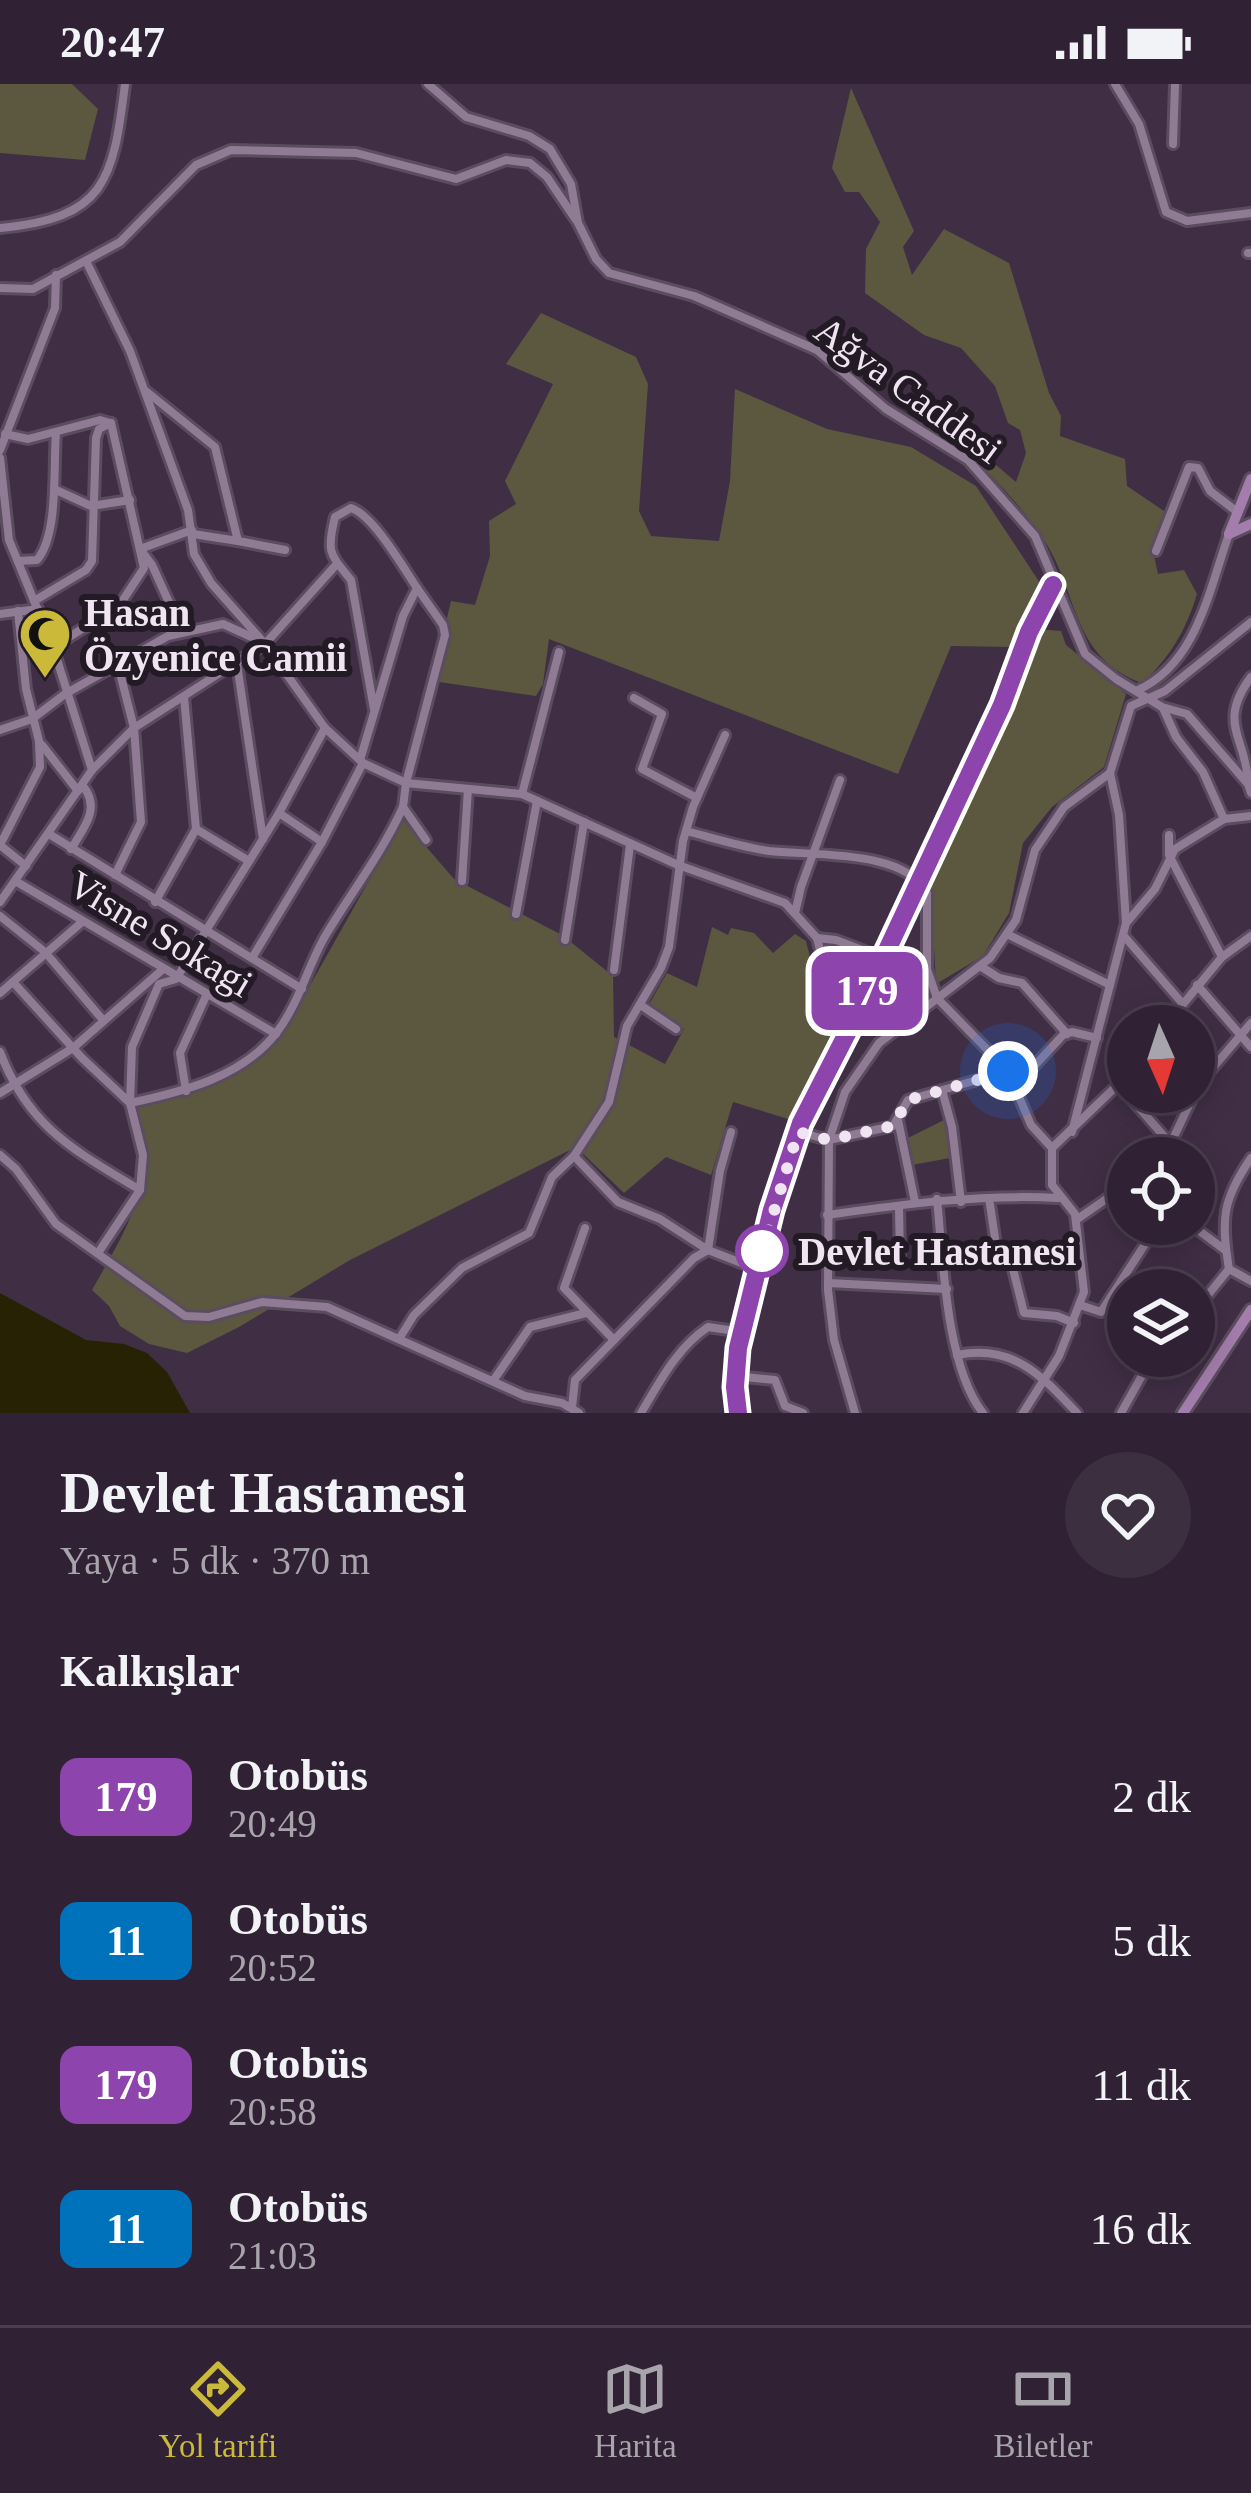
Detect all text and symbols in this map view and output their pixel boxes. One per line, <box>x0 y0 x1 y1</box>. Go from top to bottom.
text: 20:47 <box>60 17 165 67</box>
street label: Ağva Caddesi <box>807 307 1010 472</box>
place label: Hasan Özyenice Camii <box>84 591 347 680</box>
mosque icon: Hasan Özyenice Camii <box>17 606 73 680</box>
street label: Visne Sokagi <box>61 862 261 1006</box>
line badge: 179 <box>798 952 936 1030</box>
text: 179 <box>836 968 899 1014</box>
north arrow <box>1107 1005 1215 1113</box>
map controls <box>1107 1005 1215 1377</box>
your location <box>978 1041 1038 1101</box>
button: locate <box>1107 1137 1215 1245</box>
marker: Devlet Hastanesi <box>737 1226 787 1276</box>
place label: Devlet Hastanesi <box>798 1230 1077 1273</box>
button: layers <box>1107 1269 1215 1377</box>
button: heart <box>1065 1452 1191 1578</box>
text: Devlet Hastanesi <box>60 1461 467 1524</box>
text: Yaya · 5 dk · 370 m <box>60 1539 370 1582</box>
text: Kalkışlar <box>60 1646 240 1696</box>
text: Otobüs <box>228 1750 368 1800</box>
text: 2 dk <box>1112 1772 1191 1822</box>
text: 179 <box>95 1774 158 1820</box>
text: 20:49 <box>228 1802 317 1845</box>
text: Otobüs <box>228 1894 368 1944</box>
text: 5 dk <box>1112 1916 1191 1966</box>
text: 11 <box>106 1918 146 1964</box>
text: 20:52 <box>228 1946 317 1989</box>
text: Otobüs <box>228 2038 368 2088</box>
text: 11 dk <box>1091 2060 1191 2110</box>
text: 179 <box>95 2062 158 2108</box>
text: 20:58 <box>228 2090 317 2133</box>
text: Otobüs <box>228 2182 368 2232</box>
text: 16 dk <box>1090 2204 1191 2254</box>
text: 11 <box>106 2206 146 2252</box>
text: 21:03 <box>228 2234 317 2277</box>
tab: Yol tarifi <box>159 2356 277 2465</box>
tab: Harita <box>594 2356 677 2465</box>
tab: Biletler <box>994 2356 1093 2465</box>

